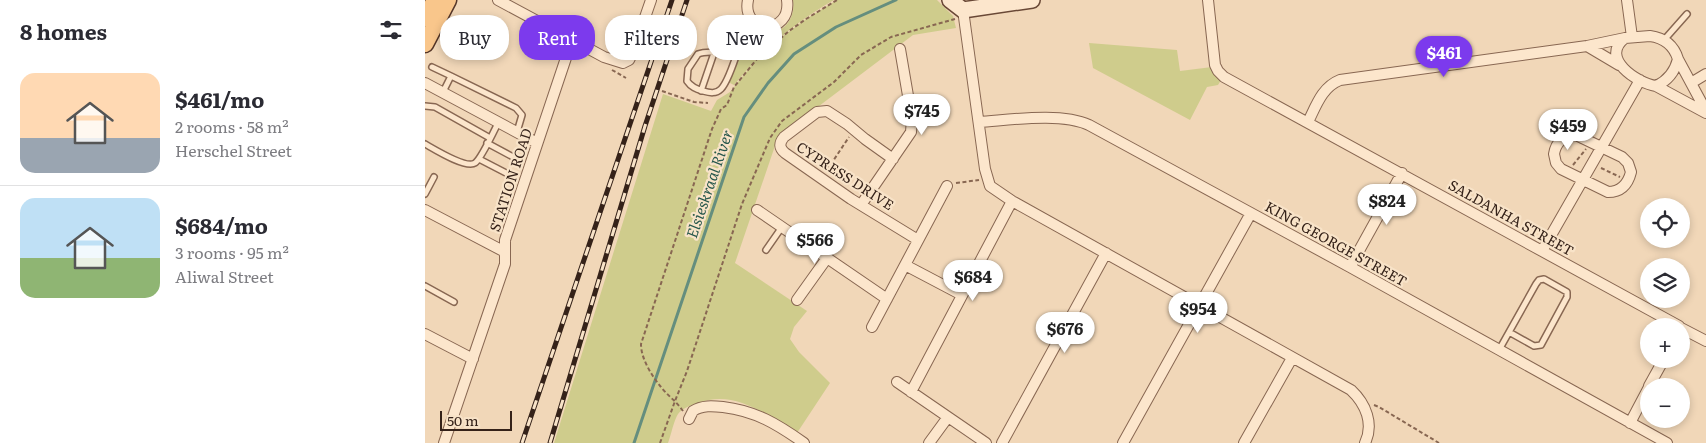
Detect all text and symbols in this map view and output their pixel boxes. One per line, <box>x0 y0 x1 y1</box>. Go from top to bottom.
text: 8 homes <box>20 15 107 46</box>
chip: Buy <box>440 15 509 60</box>
chip: Rent <box>519 15 595 60</box>
chip: Filters <box>605 15 697 60</box>
chip: New <box>707 15 782 60</box>
icon: filters <box>377 16 405 44</box>
pin: $461 <box>1414 36 1474 78</box>
text: $461 <box>1426 40 1462 64</box>
text: $461/mo <box>175 83 264 114</box>
icon: home <box>60 93 120 153</box>
pin: $745 <box>892 94 952 136</box>
text: $745 <box>904 98 940 122</box>
pin: $459 <box>1538 108 1598 151</box>
text: $459 <box>1550 113 1586 137</box>
text: 2 rooms · 58 m² <box>175 114 289 138</box>
street label: STATION ROAD <box>484 125 536 234</box>
water label: Elsieskraal River <box>679 126 738 241</box>
street label: CYPRESS DRIVE <box>793 136 898 214</box>
text: Herschel Street <box>175 138 292 162</box>
street label: SALDANHA STREET <box>1445 174 1578 260</box>
pin: $824 <box>1357 184 1417 226</box>
text: $824 <box>1368 188 1406 212</box>
street label: KING GEORGE STREET <box>1262 196 1411 291</box>
map controls <box>1640 198 1690 428</box>
button: locate <box>1640 198 1690 248</box>
text: $684/mo <box>175 209 268 240</box>
icon: home <box>60 218 120 278</box>
pin: $566 <box>785 222 845 265</box>
text: $566 <box>797 227 833 251</box>
text: 3 rooms · 95 m² <box>175 240 289 264</box>
button: layers <box>1640 258 1690 308</box>
pin: $684 <box>943 260 1003 302</box>
text: Aliwal Street <box>175 264 274 288</box>
text: $684 <box>954 264 992 288</box>
pin: $954 <box>1168 292 1228 334</box>
text: $954 <box>1180 296 1216 320</box>
pin: $676 <box>1035 312 1095 354</box>
text: $676 <box>1047 316 1083 340</box>
button: + <box>1640 318 1690 368</box>
button: − <box>1640 378 1690 428</box>
scale bar <box>440 408 513 431</box>
text: 50 m <box>447 410 479 430</box>

